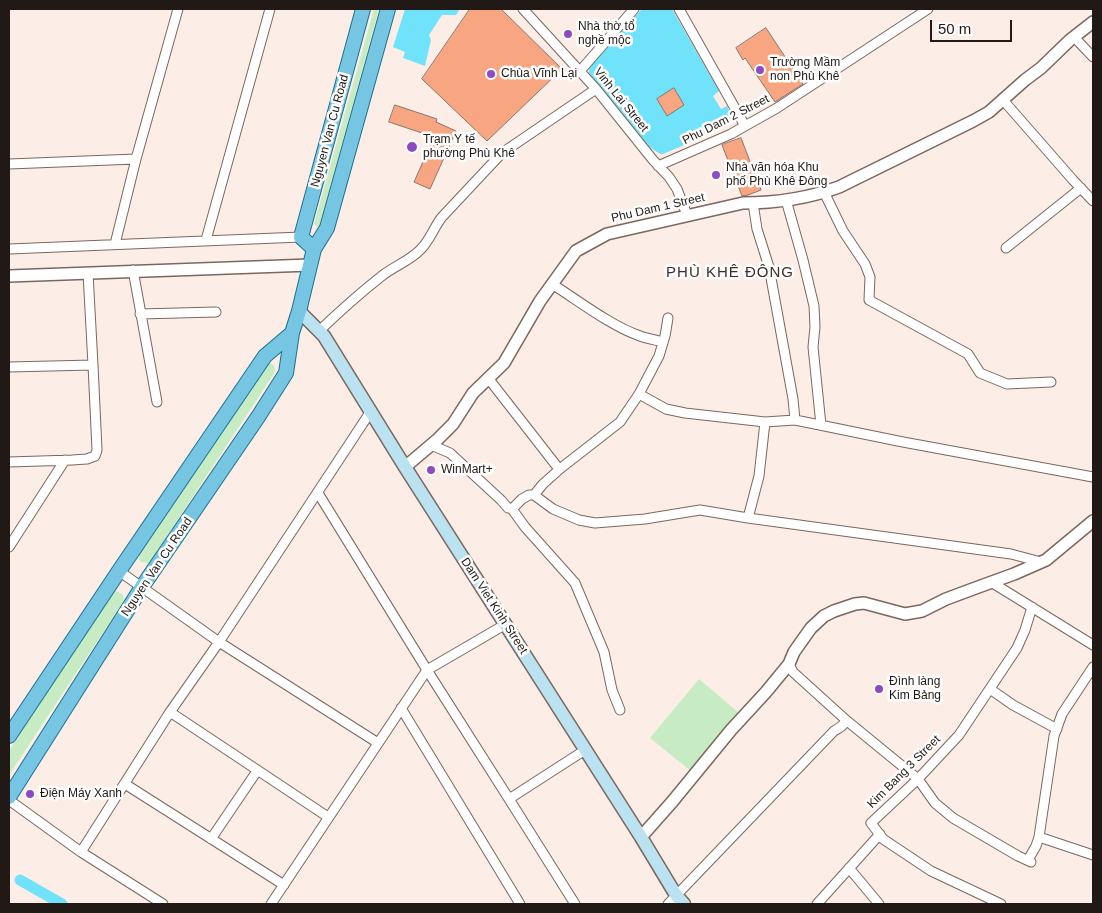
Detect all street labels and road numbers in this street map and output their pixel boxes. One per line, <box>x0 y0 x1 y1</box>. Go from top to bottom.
street label: Vinh Lai Street <box>591 65 651 135</box>
street label: Nguyen Van Cu Road <box>308 73 352 189</box>
street label: Phu Dam 2 Street <box>680 92 772 148</box>
street label: Phu Dam 1 Street <box>610 190 706 226</box>
street label: Nguyen Van Cu Road <box>119 515 195 619</box>
street label: Dam Viet Kinh Street <box>458 555 530 657</box>
street label: Kim Bang 3 Street <box>864 732 944 812</box>

